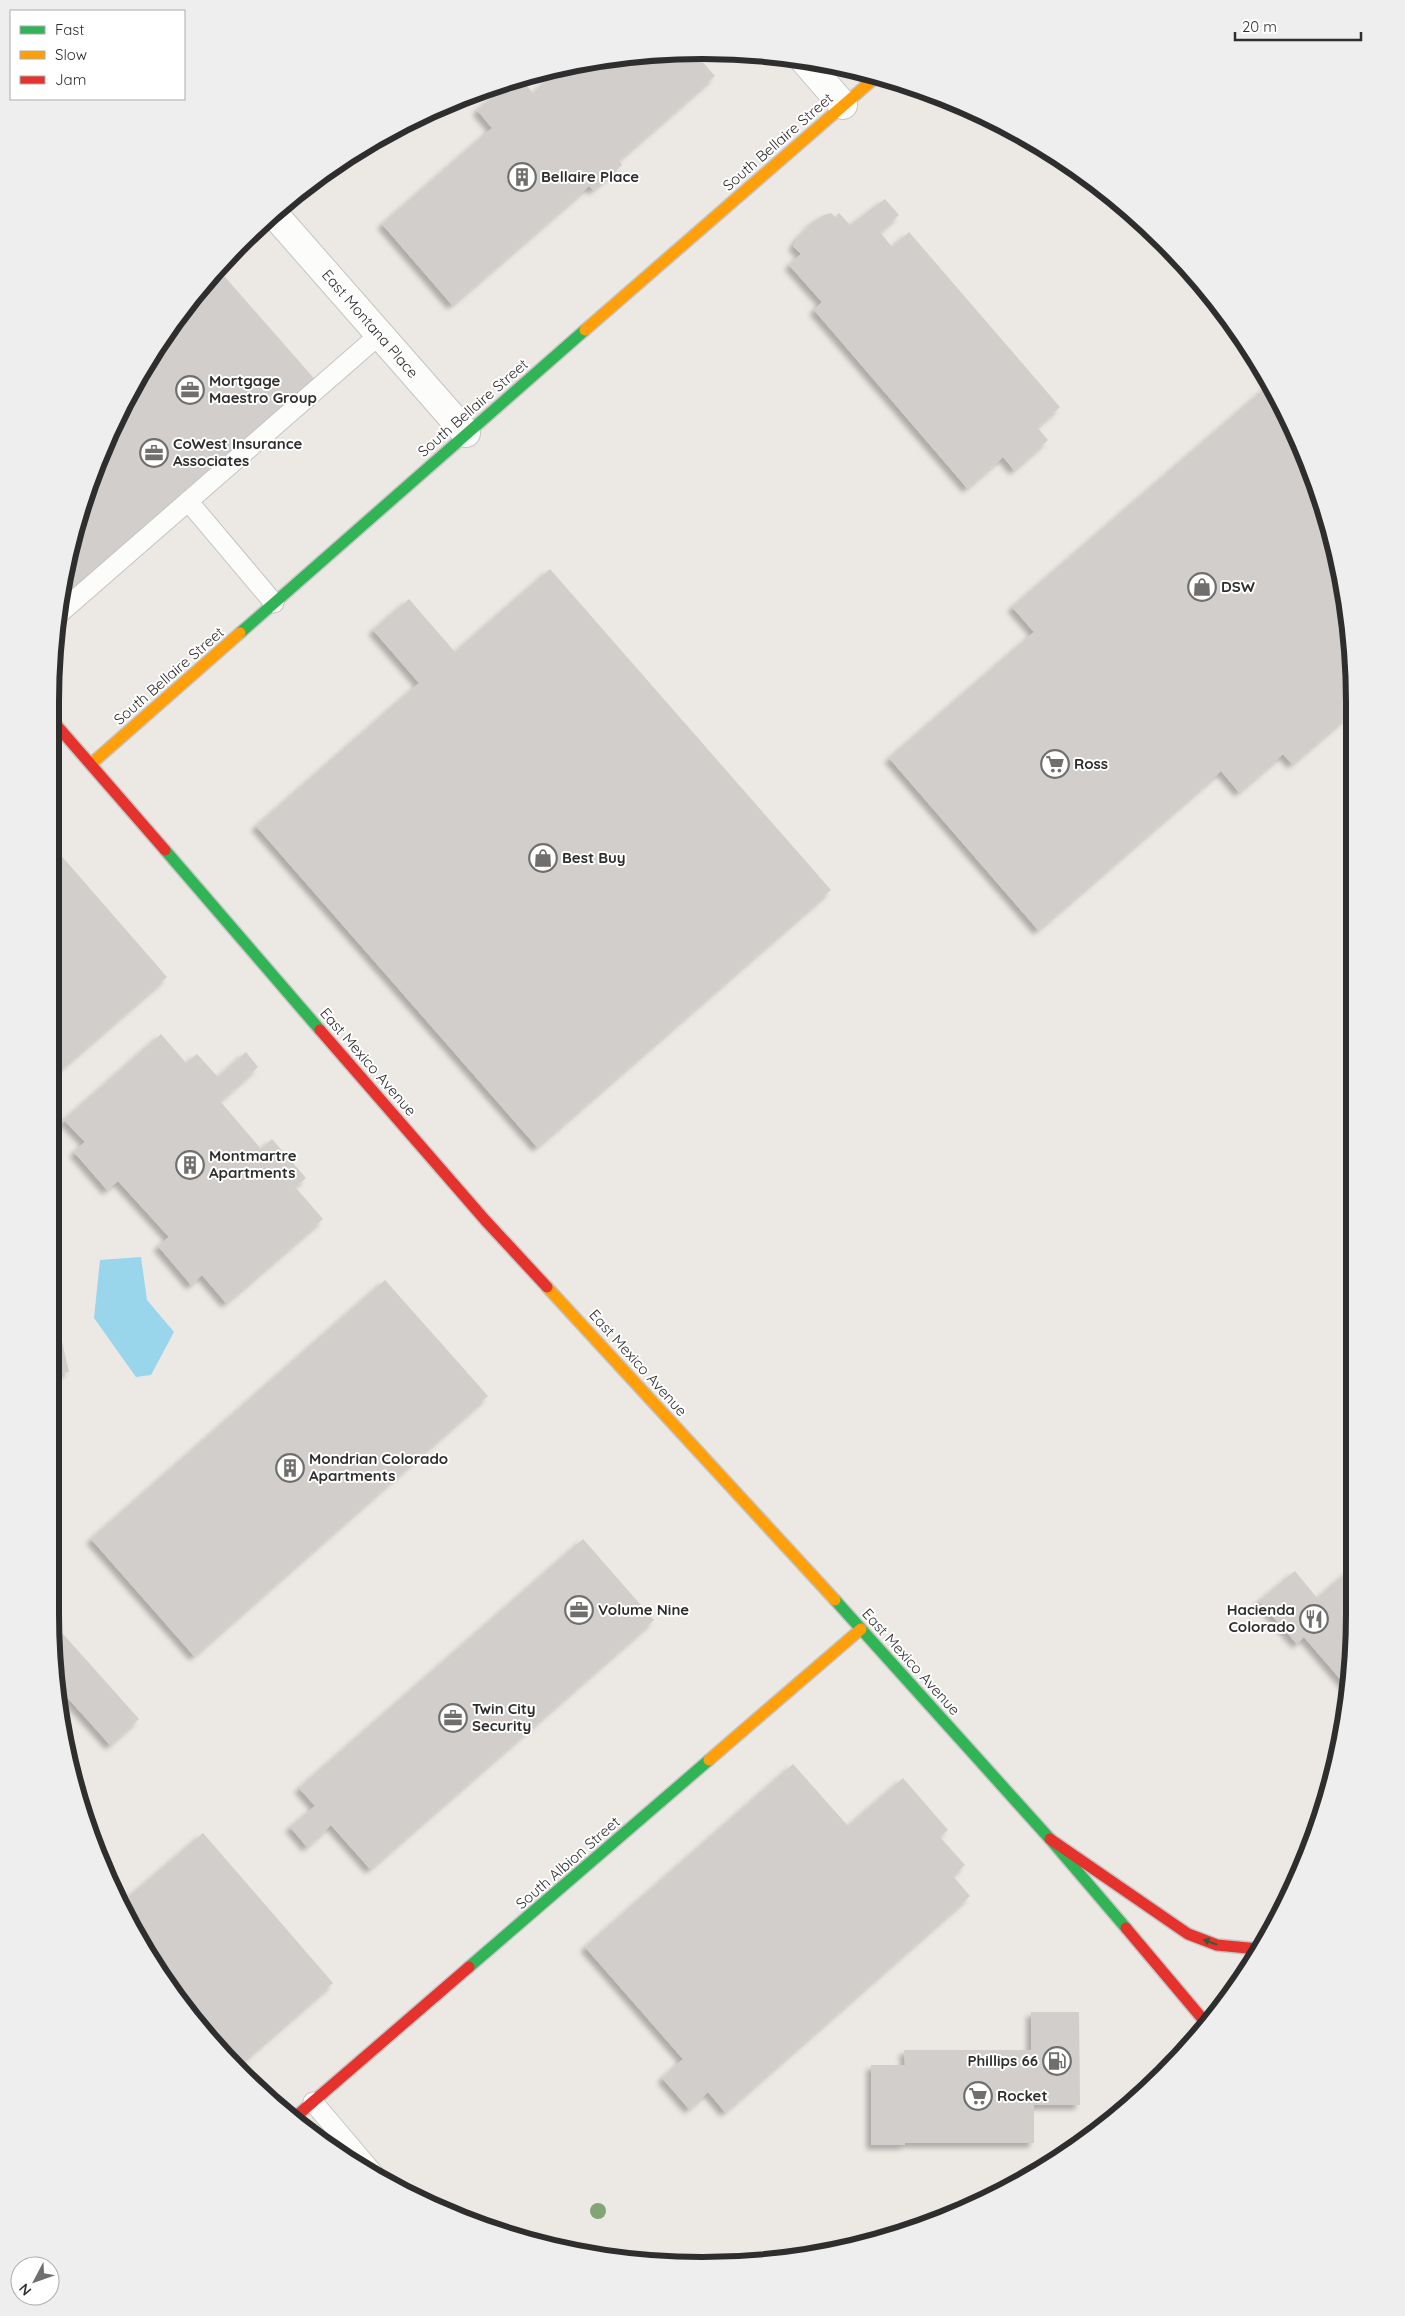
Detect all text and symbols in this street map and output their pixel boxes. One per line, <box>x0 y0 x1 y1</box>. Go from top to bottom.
legend <box>10 10 185 100</box>
scale bar <box>1235 10 1361 42</box>
text: 20 m <box>1242 17 1277 36</box>
text: Fast <box>55 20 84 39</box>
text: Slow <box>55 45 87 64</box>
text: Jam <box>55 70 86 89</box>
street label: South Bellaire Street <box>719 88 837 195</box>
building icon: Bellaire Place <box>507 162 537 192</box>
place label: Bellaire Place <box>541 167 639 186</box>
street label: East Montana Place <box>318 265 423 382</box>
street label: South Bellaire Street <box>414 354 532 461</box>
place label: Mortgage Maestro Group <box>209 371 317 407</box>
office icon: Mortgage Maestro Group <box>175 375 205 405</box>
place label: CoWest Insurance Associates <box>173 434 302 470</box>
office icon: CoWest Insurance Associates <box>139 438 169 468</box>
shop icon: DSW <box>1187 572 1217 602</box>
place label: DSW <box>1221 577 1255 596</box>
street label: South Bellaire Street <box>110 622 228 729</box>
supermarket icon: Ross <box>1040 749 1070 779</box>
place label: Ross <box>1074 754 1108 773</box>
shop icon: Best Buy <box>528 843 558 873</box>
place label: Best Buy <box>562 848 626 867</box>
street label: East Mexico Avenue <box>316 1004 421 1120</box>
place label: Montmartre Apartments <box>209 1146 297 1182</box>
building icon: Montmartre Apartments <box>175 1150 205 1180</box>
street label: East Mexico Avenue <box>585 1305 691 1420</box>
place label: Mondrian Colorado Apartments <box>309 1449 448 1485</box>
building icon: Mondrian Colorado Apartments <box>275 1453 305 1483</box>
office icon: Volume Nine <box>564 1595 594 1625</box>
place label: Volume Nine <box>598 1600 689 1619</box>
place label: Hacienda Colorado <box>1227 1600 1295 1636</box>
street label: East Mexico Avenue <box>858 1604 964 1719</box>
restaurant icon: Hacienda Colorado <box>1299 1604 1329 1634</box>
place label: Twin City Security <box>472 1699 536 1735</box>
office icon: Twin City Security <box>438 1703 468 1733</box>
street label: South Albion Street <box>512 1812 624 1913</box>
one-way arrow <box>1203 1938 1218 1945</box>
fuel station icon: Phillips 66 <box>1042 2046 1072 2076</box>
place label: Phillips 66 <box>968 2051 1038 2070</box>
supermarket icon: Rocket <box>963 2081 993 2111</box>
place label: Rocket <box>997 2086 1048 2105</box>
north arrow <box>10 2256 60 2306</box>
text: N <box>15 2280 35 2299</box>

